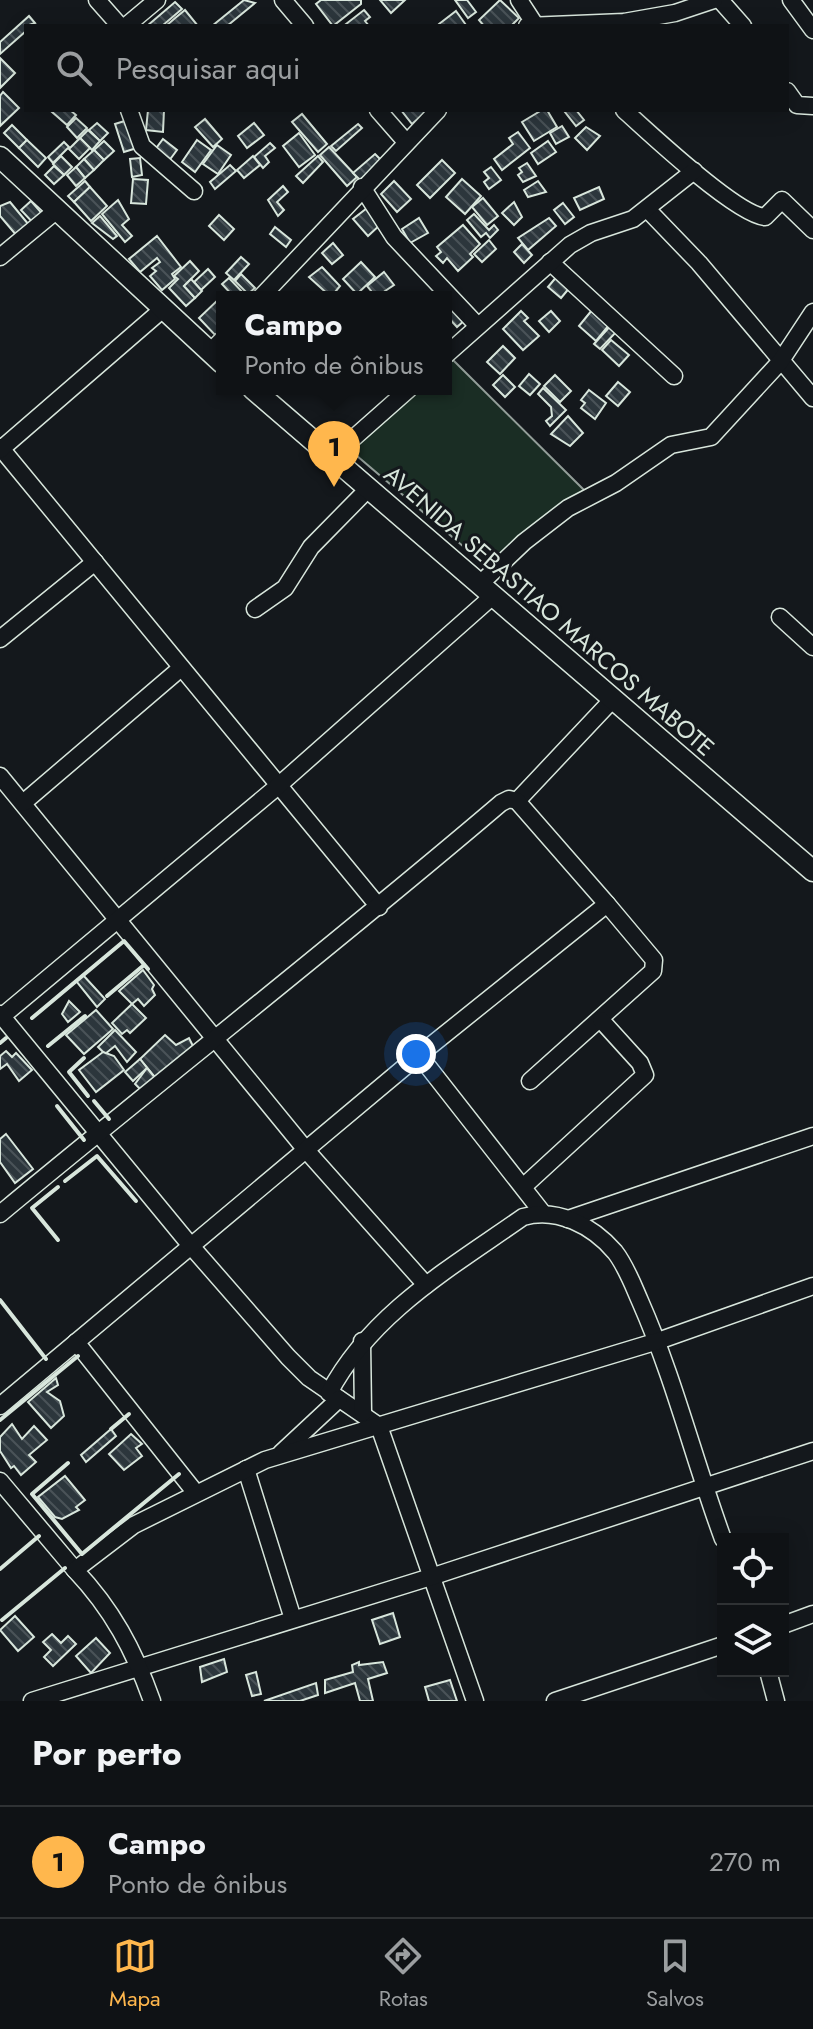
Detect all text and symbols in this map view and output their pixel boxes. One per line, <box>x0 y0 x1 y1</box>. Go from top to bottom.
search box <box>24 24 789 112</box>
icon: search <box>52 46 96 90</box>
text: Pesquisar aqui <box>116 47 301 90</box>
popup <box>216 291 452 395</box>
text: Campo <box>244 303 342 346</box>
text: Ponto de ônibus <box>244 346 424 384</box>
pin: 1 <box>308 421 360 487</box>
street label: AVENIDA SEBASTIAO MARCOS MABOTE <box>376 457 722 764</box>
your location <box>396 1034 436 1074</box>
map controls <box>717 1533 789 1677</box>
button: locate <box>717 1533 789 1605</box>
button: layers <box>717 1605 789 1677</box>
text: Por perto <box>32 1729 182 1778</box>
text: Campo <box>108 1822 206 1865</box>
text: 1 <box>51 1843 65 1881</box>
text: 270 m <box>709 1843 781 1881</box>
text: Ponto de ônibus <box>108 1865 287 1903</box>
tab: Mapa <box>109 1934 161 2014</box>
tab: Rotas <box>379 1934 428 2014</box>
tab: Salvos <box>646 1934 704 2014</box>

